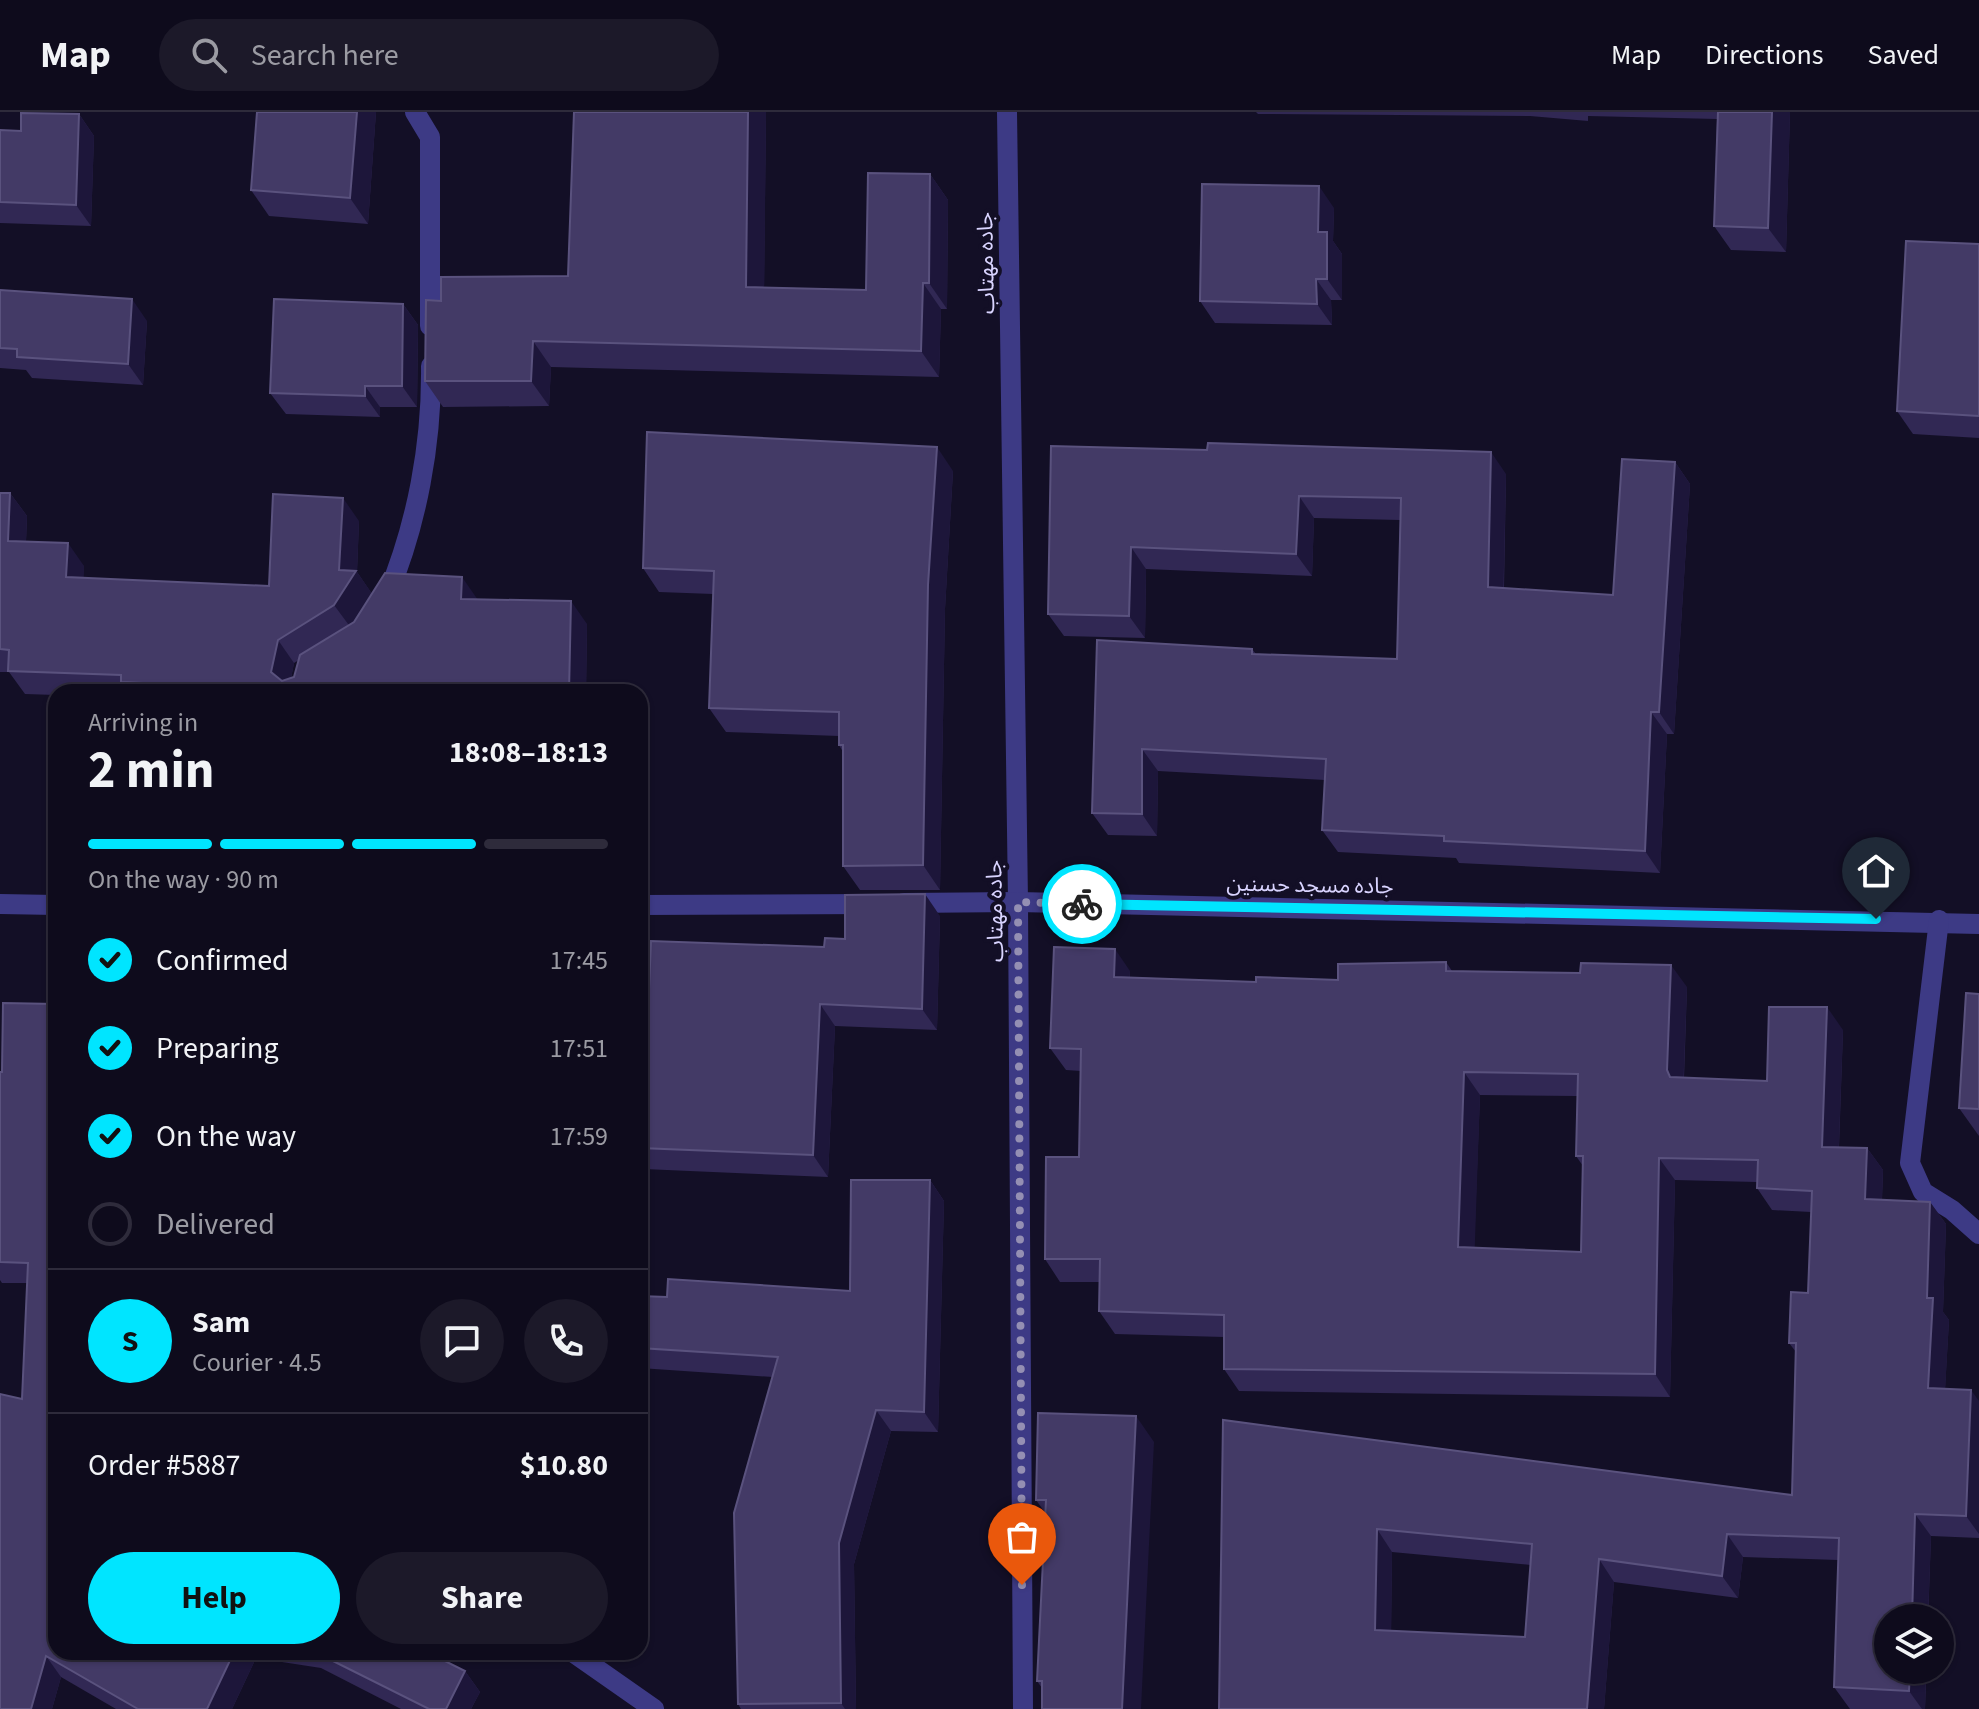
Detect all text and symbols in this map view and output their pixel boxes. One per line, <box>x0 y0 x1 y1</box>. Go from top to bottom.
search box <box>159 19 719 91</box>
text: Map <box>40 28 111 82</box>
icon: search <box>187 33 231 77</box>
text: Search here <box>251 34 399 77</box>
text: Map <box>1611 35 1661 75</box>
text: Directions <box>1705 35 1824 75</box>
text: Saved <box>1868 35 1939 75</box>
street label: جاده مهتاب <box>969 212 1003 314</box>
text: Arriving in <box>88 704 198 741</box>
text: 18:08–18:13 <box>449 731 608 774</box>
text: 2 min <box>88 734 215 808</box>
pin <box>1842 837 1910 919</box>
icon: home <box>1854 849 1898 893</box>
street label: جاده مهتاب <box>978 860 1012 962</box>
text: On the way · 90 m <box>88 861 279 898</box>
courier <box>1042 864 1122 944</box>
street label: جاده مسجد حسنین <box>1226 868 1394 902</box>
icon: bike <box>1060 882 1104 926</box>
icon: check <box>88 938 132 982</box>
text: Confirmed <box>156 939 289 982</box>
text: 17:45 <box>550 942 608 979</box>
icon: check <box>88 1026 132 1070</box>
text: Preparing <box>156 1027 279 1070</box>
text: 17:51 <box>550 1030 608 1067</box>
icon: check <box>88 1114 132 1158</box>
text: On the way <box>156 1115 296 1158</box>
text: 17:59 <box>550 1118 608 1155</box>
text: Delivered <box>156 1203 275 1246</box>
button: chat <box>420 1299 504 1383</box>
button: phone <box>524 1299 608 1383</box>
text: Sam <box>192 1301 250 1344</box>
text: S <box>122 1320 138 1363</box>
text: Courier · 4.5 <box>192 1344 322 1381</box>
text: Order #5887 <box>88 1444 241 1487</box>
text: $10.80 <box>520 1444 608 1487</box>
pin <box>988 1503 1056 1585</box>
icon: bag <box>1000 1515 1044 1559</box>
button: Help <box>88 1552 340 1644</box>
button: Share <box>356 1552 608 1644</box>
map controls <box>1874 1604 1954 1684</box>
button: layers <box>1874 1604 1954 1684</box>

